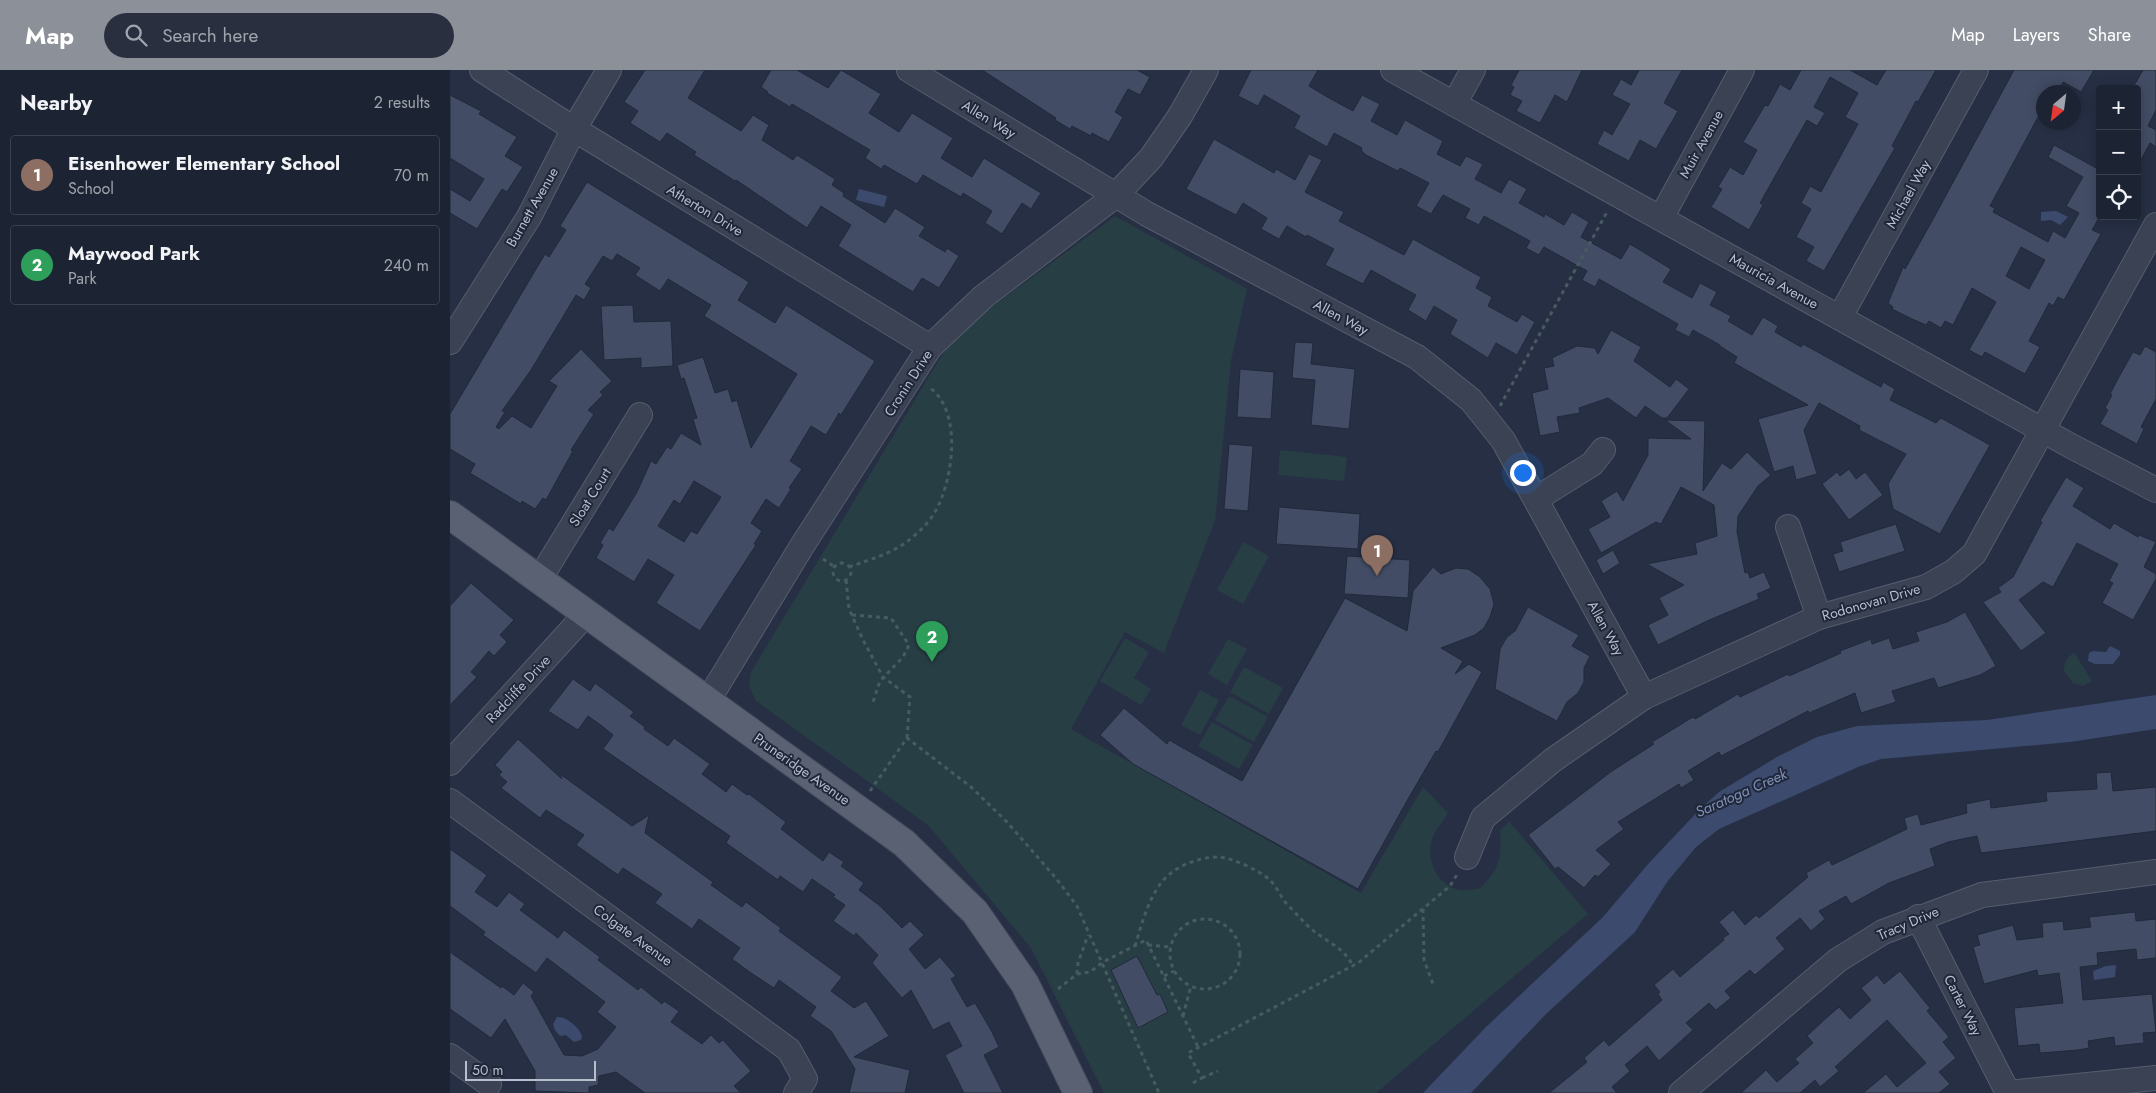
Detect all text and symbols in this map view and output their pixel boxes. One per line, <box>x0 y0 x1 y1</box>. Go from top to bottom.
search box <box>104 13 454 58</box>
text: Map <box>25 18 74 53</box>
icon: search <box>122 21 150 49</box>
text: Search here <box>162 22 258 49</box>
text: Map <box>1951 22 1985 48</box>
text: Layers <box>2013 22 2060 48</box>
text: Share <box>2088 22 2131 48</box>
north arrow <box>2036 85 2081 130</box>
map controls <box>2096 85 2141 220</box>
button: + <box>2096 85 2141 130</box>
text: Nearby <box>20 88 92 118</box>
text: 2 results <box>374 91 430 114</box>
street label: Allen Way <box>958 95 1020 143</box>
street label: Muir Avenue <box>1674 106 1728 182</box>
button: − <box>2096 130 2141 175</box>
text: Eisenhower Elementary School <box>68 150 340 177</box>
street label: Michael Way <box>1881 155 1935 232</box>
street label: Burnett Avenue <box>501 163 563 251</box>
text: 1 <box>33 164 41 187</box>
text: 70 m <box>394 164 429 187</box>
button: locate <box>2096 175 2141 220</box>
text: School <box>68 177 114 200</box>
street label: Atherton Drive <box>663 179 747 241</box>
text: Maywood Park <box>68 240 200 267</box>
street label: Mauricia Avenue <box>1726 248 1822 314</box>
text: 2 <box>32 254 42 277</box>
text: 240 m <box>384 254 429 277</box>
text: Park <box>68 267 97 290</box>
street label: Allen Way <box>1310 294 1373 340</box>
street label: Cronin Drive <box>879 346 937 420</box>
your location <box>1510 460 1536 486</box>
street label: Sloat Court <box>564 463 616 530</box>
pin: 1 <box>1361 535 1393 576</box>
street label: Rodonovan Drive <box>1819 578 1923 626</box>
street label: Allen Way <box>1583 597 1630 660</box>
pin: 2 <box>916 621 948 662</box>
street label: Radcliffe Drive <box>481 650 555 728</box>
street label: Pruneridge Avenue <box>750 728 854 810</box>
water label: Saratoga Creek <box>1692 763 1791 823</box>
street label: Colgate Avenue <box>589 899 677 971</box>
street label: Tracy Drive <box>1874 901 1942 945</box>
street label: Carter Way <box>1939 971 1987 1040</box>
scale bar <box>465 1058 596 1081</box>
text: 50 m <box>472 1060 503 1080</box>

